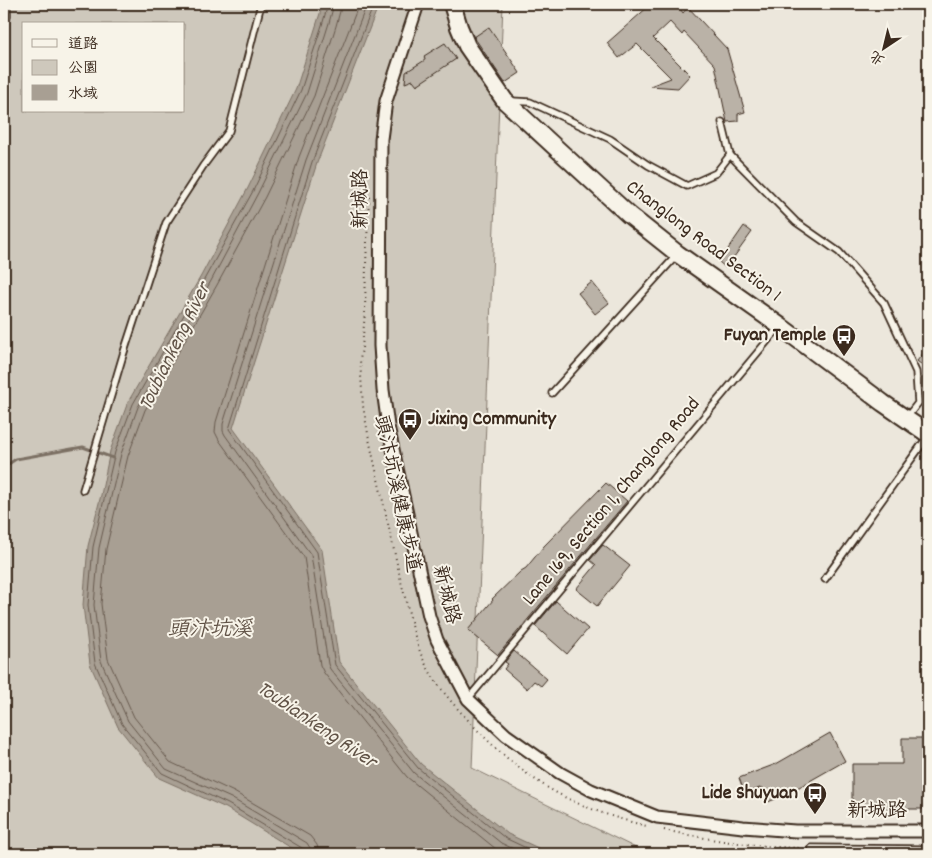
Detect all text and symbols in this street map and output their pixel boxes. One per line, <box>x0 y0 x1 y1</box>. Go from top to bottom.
legend <box>22 22 185 112</box>
north arrow <box>860 22 910 72</box>
text: 道路 <box>68 34 98 56</box>
text: 北 <box>866 45 889 69</box>
text: 公園 <box>68 58 98 80</box>
text: 水域 <box>68 84 98 106</box>
street label: 新城路 <box>348 168 376 229</box>
street label: Changlong Road Section 1 <box>619 174 787 310</box>
water label: Toubiankeng River <box>132 276 221 416</box>
place label: Fuyan Temple <box>724 322 826 350</box>
bus stop icon: Fuyan Temple <box>831 323 857 357</box>
street label: Lane 169, Section 1, Changlong Road <box>516 392 708 612</box>
place label: Jixing Community <box>428 406 557 434</box>
bus stop icon: Jixing Community <box>397 407 423 441</box>
street label: 頭汴坑溪健康步道 <box>366 413 426 575</box>
street label: 新城路 <box>424 563 466 628</box>
water label: 頭汴坑溪 <box>168 616 253 646</box>
water label: Toubiankeng River <box>250 675 384 778</box>
place label: Lide Shuyuan <box>701 780 798 808</box>
bus stop icon: Lide Shuyuan <box>802 781 828 815</box>
street label: 新城路 <box>847 798 908 826</box>

